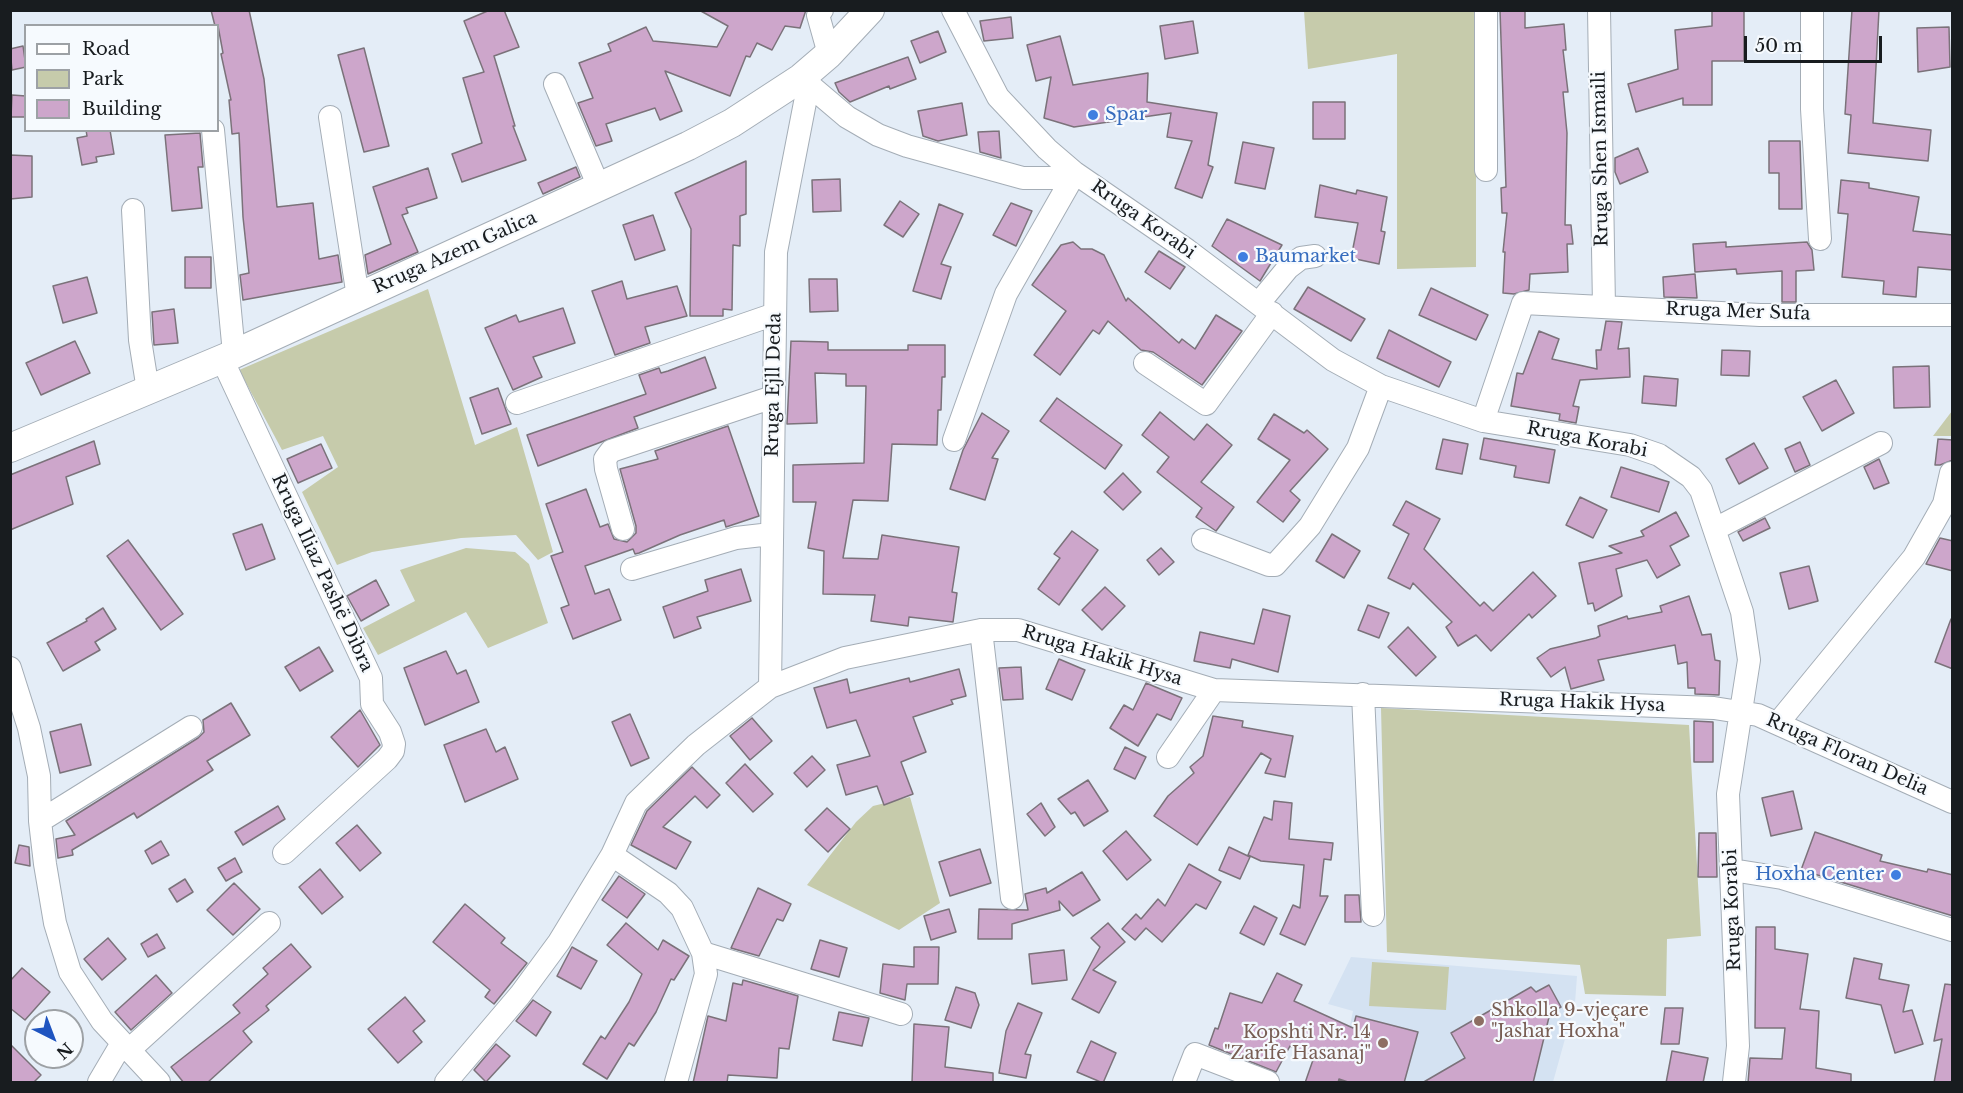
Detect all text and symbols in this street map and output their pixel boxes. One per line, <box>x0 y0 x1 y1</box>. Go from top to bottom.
legend <box>24 24 219 132</box>
scale bar <box>1747 24 1885 62</box>
text: 50 m <box>1755 35 1803 57</box>
text: Road <box>82 38 130 60</box>
text: Park <box>82 68 124 90</box>
street label: Rruga Shen Ismaili <box>1589 71 1613 247</box>
text: Building <box>82 98 161 120</box>
place label: Spar <box>1105 104 1147 126</box>
marker: Spar <box>1086 108 1100 122</box>
street label: Rruga Korabi <box>1087 176 1199 264</box>
street label: Rruga Azem Galica <box>370 207 540 299</box>
place label: Baumarket <box>1255 246 1356 268</box>
marker: Baumarket <box>1236 250 1250 264</box>
street label: Rruga Mer Sufa <box>1665 299 1811 325</box>
street label: Rruga Ejll Deda <box>762 313 786 457</box>
street label: Rruga Korabi <box>1525 418 1649 462</box>
street label: Rruga Iliaz Pashë Dibra <box>267 471 377 675</box>
street label: Rruga Hakik Hysa <box>1019 621 1185 691</box>
street label: Rruga Hakik Hysa <box>1499 689 1665 717</box>
street label: Rruga Floran Delia <box>1763 710 1931 800</box>
street label: Rruga Korabi <box>1720 848 1746 972</box>
place label: Hoxha Center <box>1755 864 1884 886</box>
marker: Hoxha Center <box>1889 868 1903 882</box>
place label: Shkolla 9-vjeçare "Jashar Hoxha" <box>1491 1000 1649 1042</box>
north arrow <box>24 1009 84 1069</box>
marker: Shkolla 9-vjeçare "Jashar Hoxha" <box>1472 1014 1486 1028</box>
place label: Kopshti Nr. 14 "Zarife Hasanaj" <box>1224 1022 1371 1064</box>
marker: Kopshti Nr. 14 "Zarife Hasanaj" <box>1376 1036 1390 1050</box>
text: N <box>52 1038 77 1063</box>

